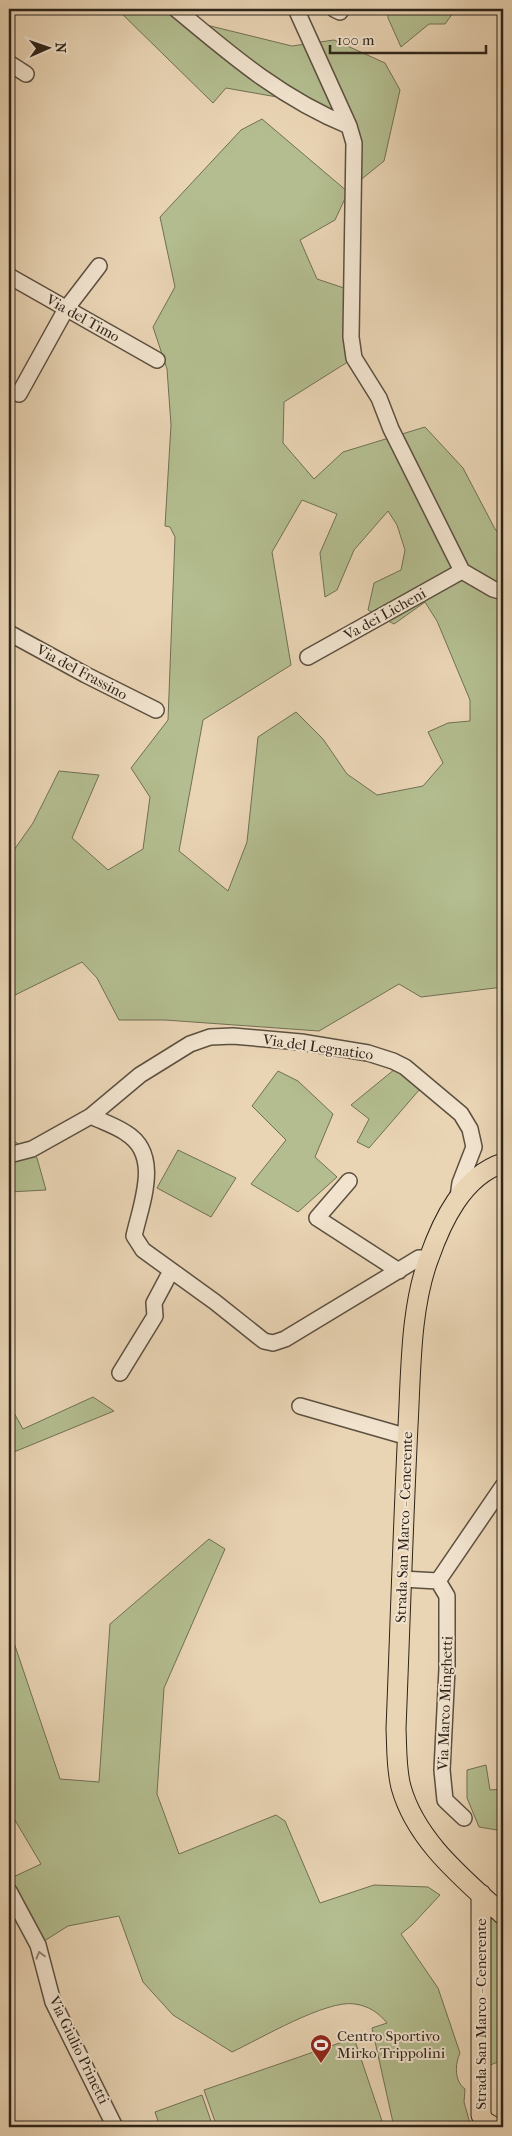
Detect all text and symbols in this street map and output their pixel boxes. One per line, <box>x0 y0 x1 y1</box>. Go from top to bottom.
north arrow <box>22 22 72 72</box>
scale bar <box>330 22 486 54</box>
text: 100 m <box>337 31 375 49</box>
text: N <box>52 42 69 54</box>
street label: Via del Timo <box>42 290 123 346</box>
street label: Va dei Licheni <box>340 584 430 644</box>
street label: Via del Frassino <box>33 640 131 704</box>
street label: Via del Legnatico <box>261 1030 375 1064</box>
street label: Strada San Marco - Cenerente <box>392 1430 416 1623</box>
street label: Via Marco Minghetti <box>434 1635 456 1772</box>
street label: Strada San Marco - Cenerente <box>472 1918 490 2110</box>
one-way arrow <box>36 1952 46 1960</box>
street label: Via Giulio Prinetti <box>45 1992 113 2108</box>
place label: Centro Sportivo Mirko Trippolini <box>337 2027 446 2062</box>
sports icon: Centro Sportivo Mirko Trippolini <box>309 2033 333 2064</box>

